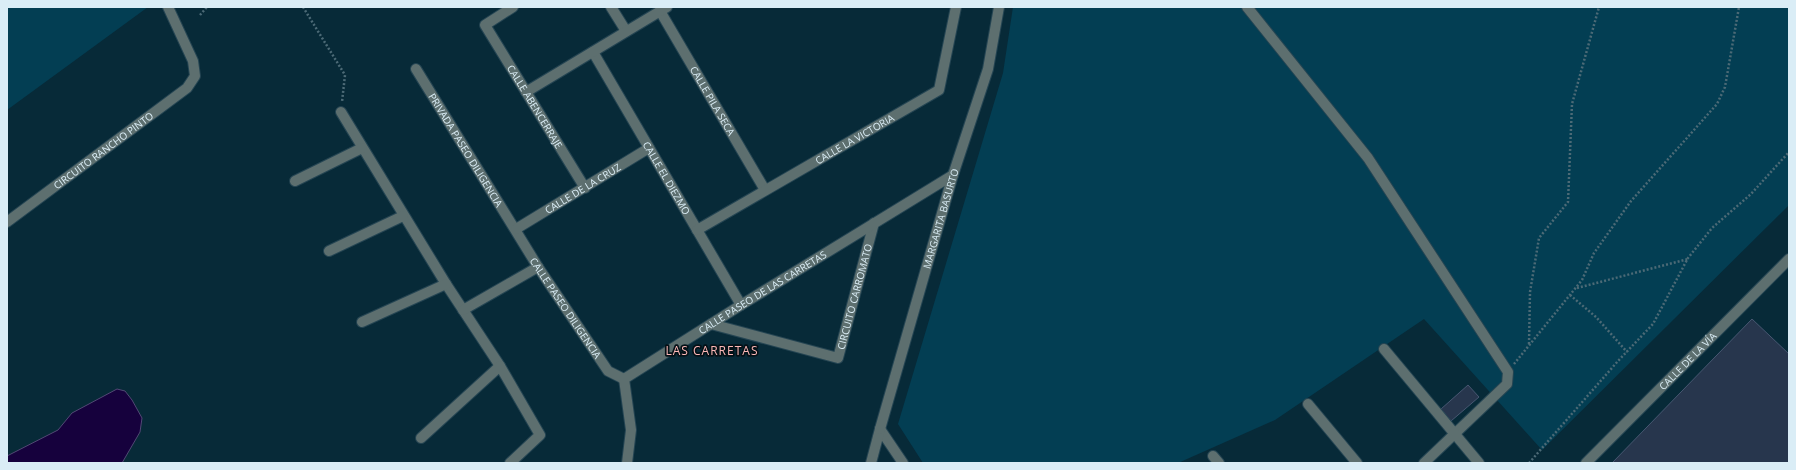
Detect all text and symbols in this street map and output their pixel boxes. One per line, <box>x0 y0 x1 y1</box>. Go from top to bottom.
street label: CALLE ABENCERRAJE <box>504 62 566 151</box>
street label: CALLE PILA SECA <box>687 64 739 138</box>
street label: PRIVADA PASEO DILIGENCIA <box>425 90 507 210</box>
street label: CIRCUITO RANCHO PINTO <box>50 108 156 192</box>
street label: CALLE LA VICTORIA <box>812 110 897 167</box>
street label: CALLE EL DIEZMO <box>640 139 694 217</box>
street label: CALLE DE LA CRUZ <box>542 160 623 217</box>
street label: MARGARITA BASURTO <box>919 166 962 270</box>
street label: CIRCUITO CARROMATO <box>834 242 875 351</box>
street label: CALLE PASEO DE LAS CARRETAS <box>696 247 829 337</box>
street label: CALLE PASEO DILIGENCIA <box>527 255 605 362</box>
street label: CALLE DE LA VÍA <box>1656 329 1720 393</box>
district label: LAS CARRETAS <box>666 342 758 359</box>

